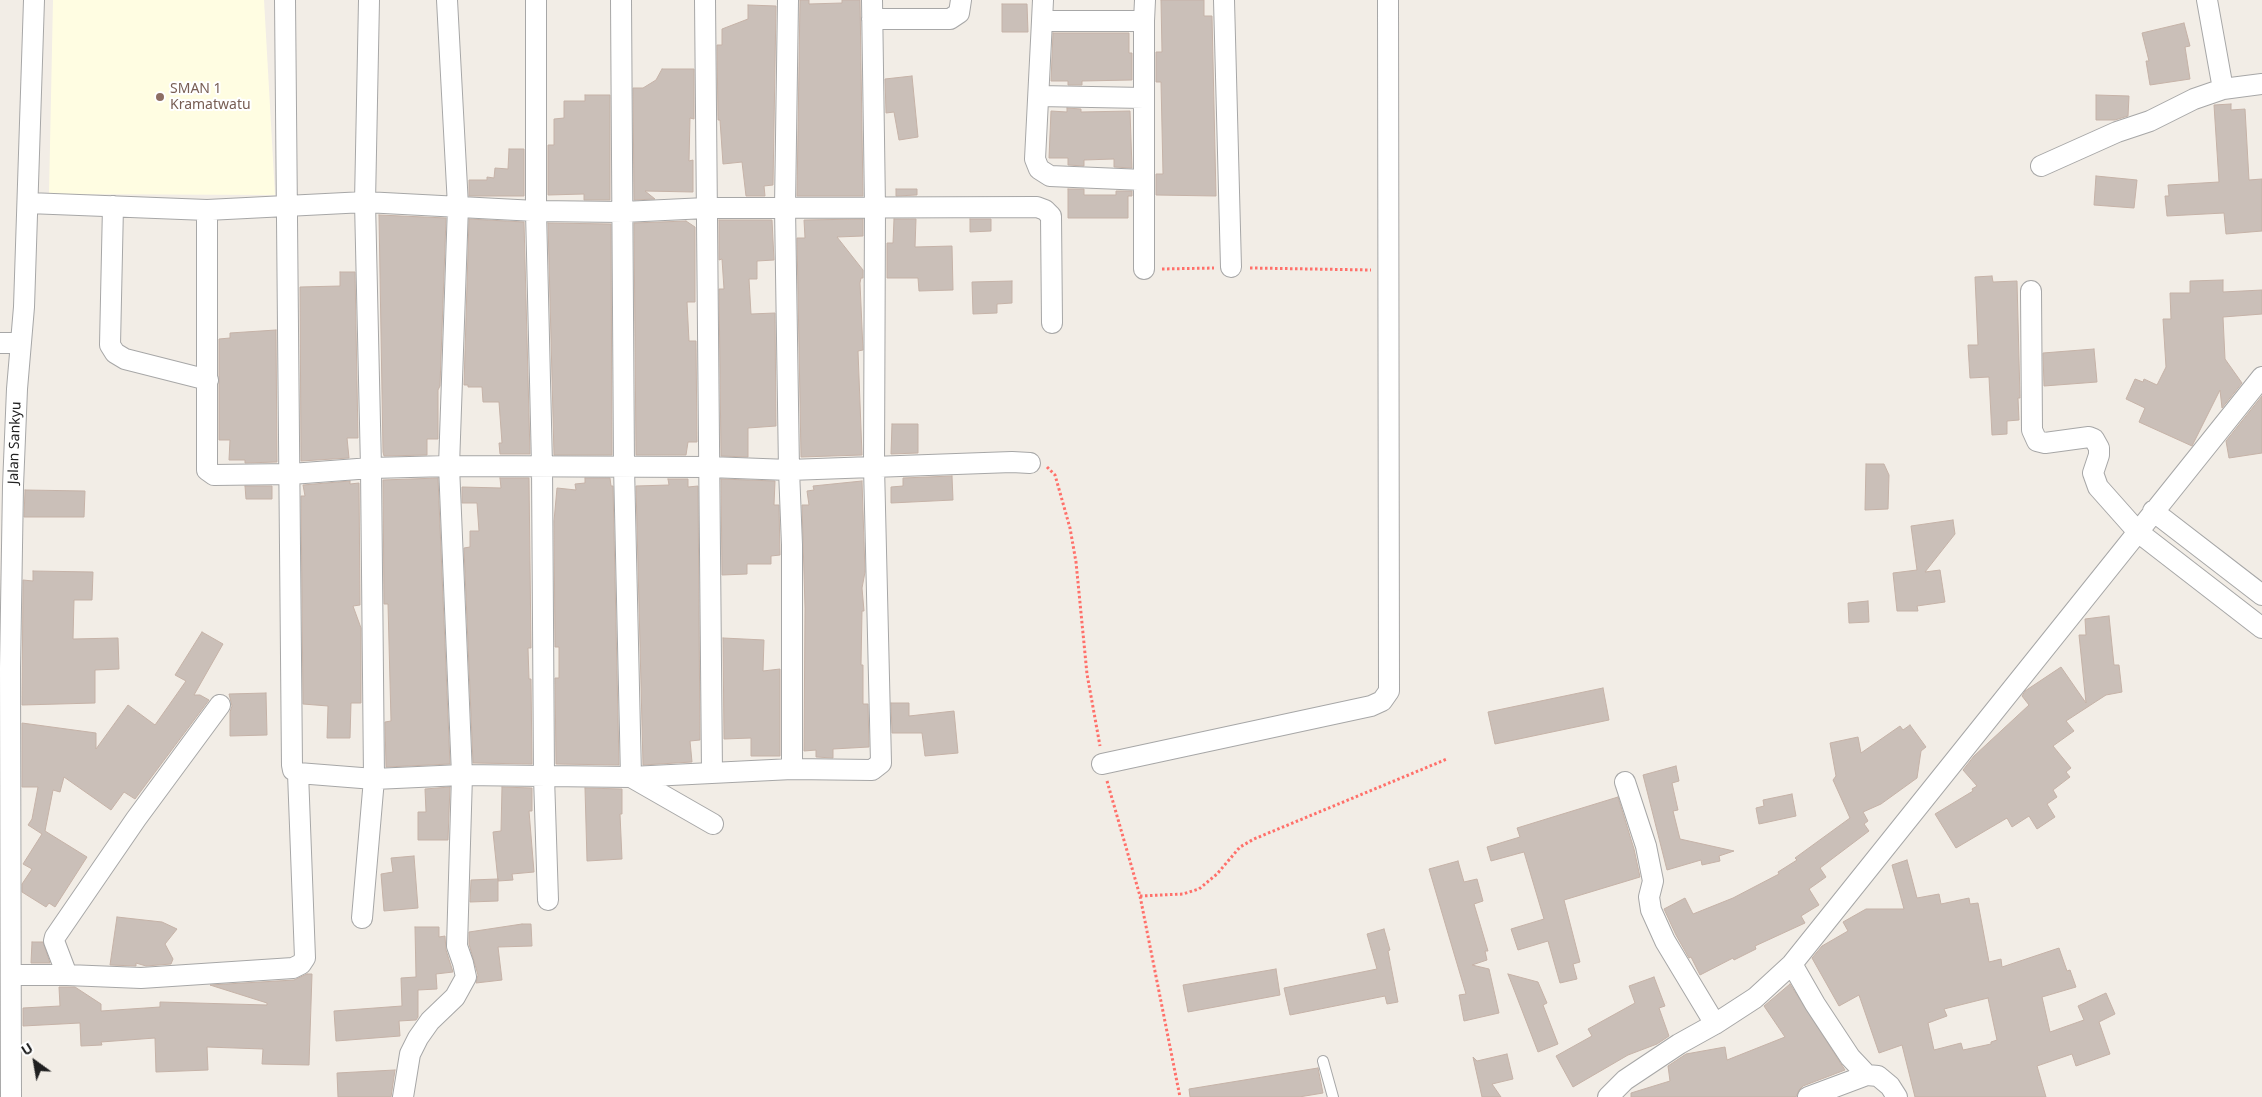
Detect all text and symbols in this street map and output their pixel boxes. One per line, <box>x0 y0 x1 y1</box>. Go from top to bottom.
place label: SMAN 1 Kramatwatu <box>170 81 251 114</box>
marker: SMAN 1 Kramatwatu <box>154 91 166 103</box>
street label: Jalan Sankyu <box>5 401 25 485</box>
north arrow <box>10 1037 60 1087</box>
text: U <box>17 1038 36 1060</box>

